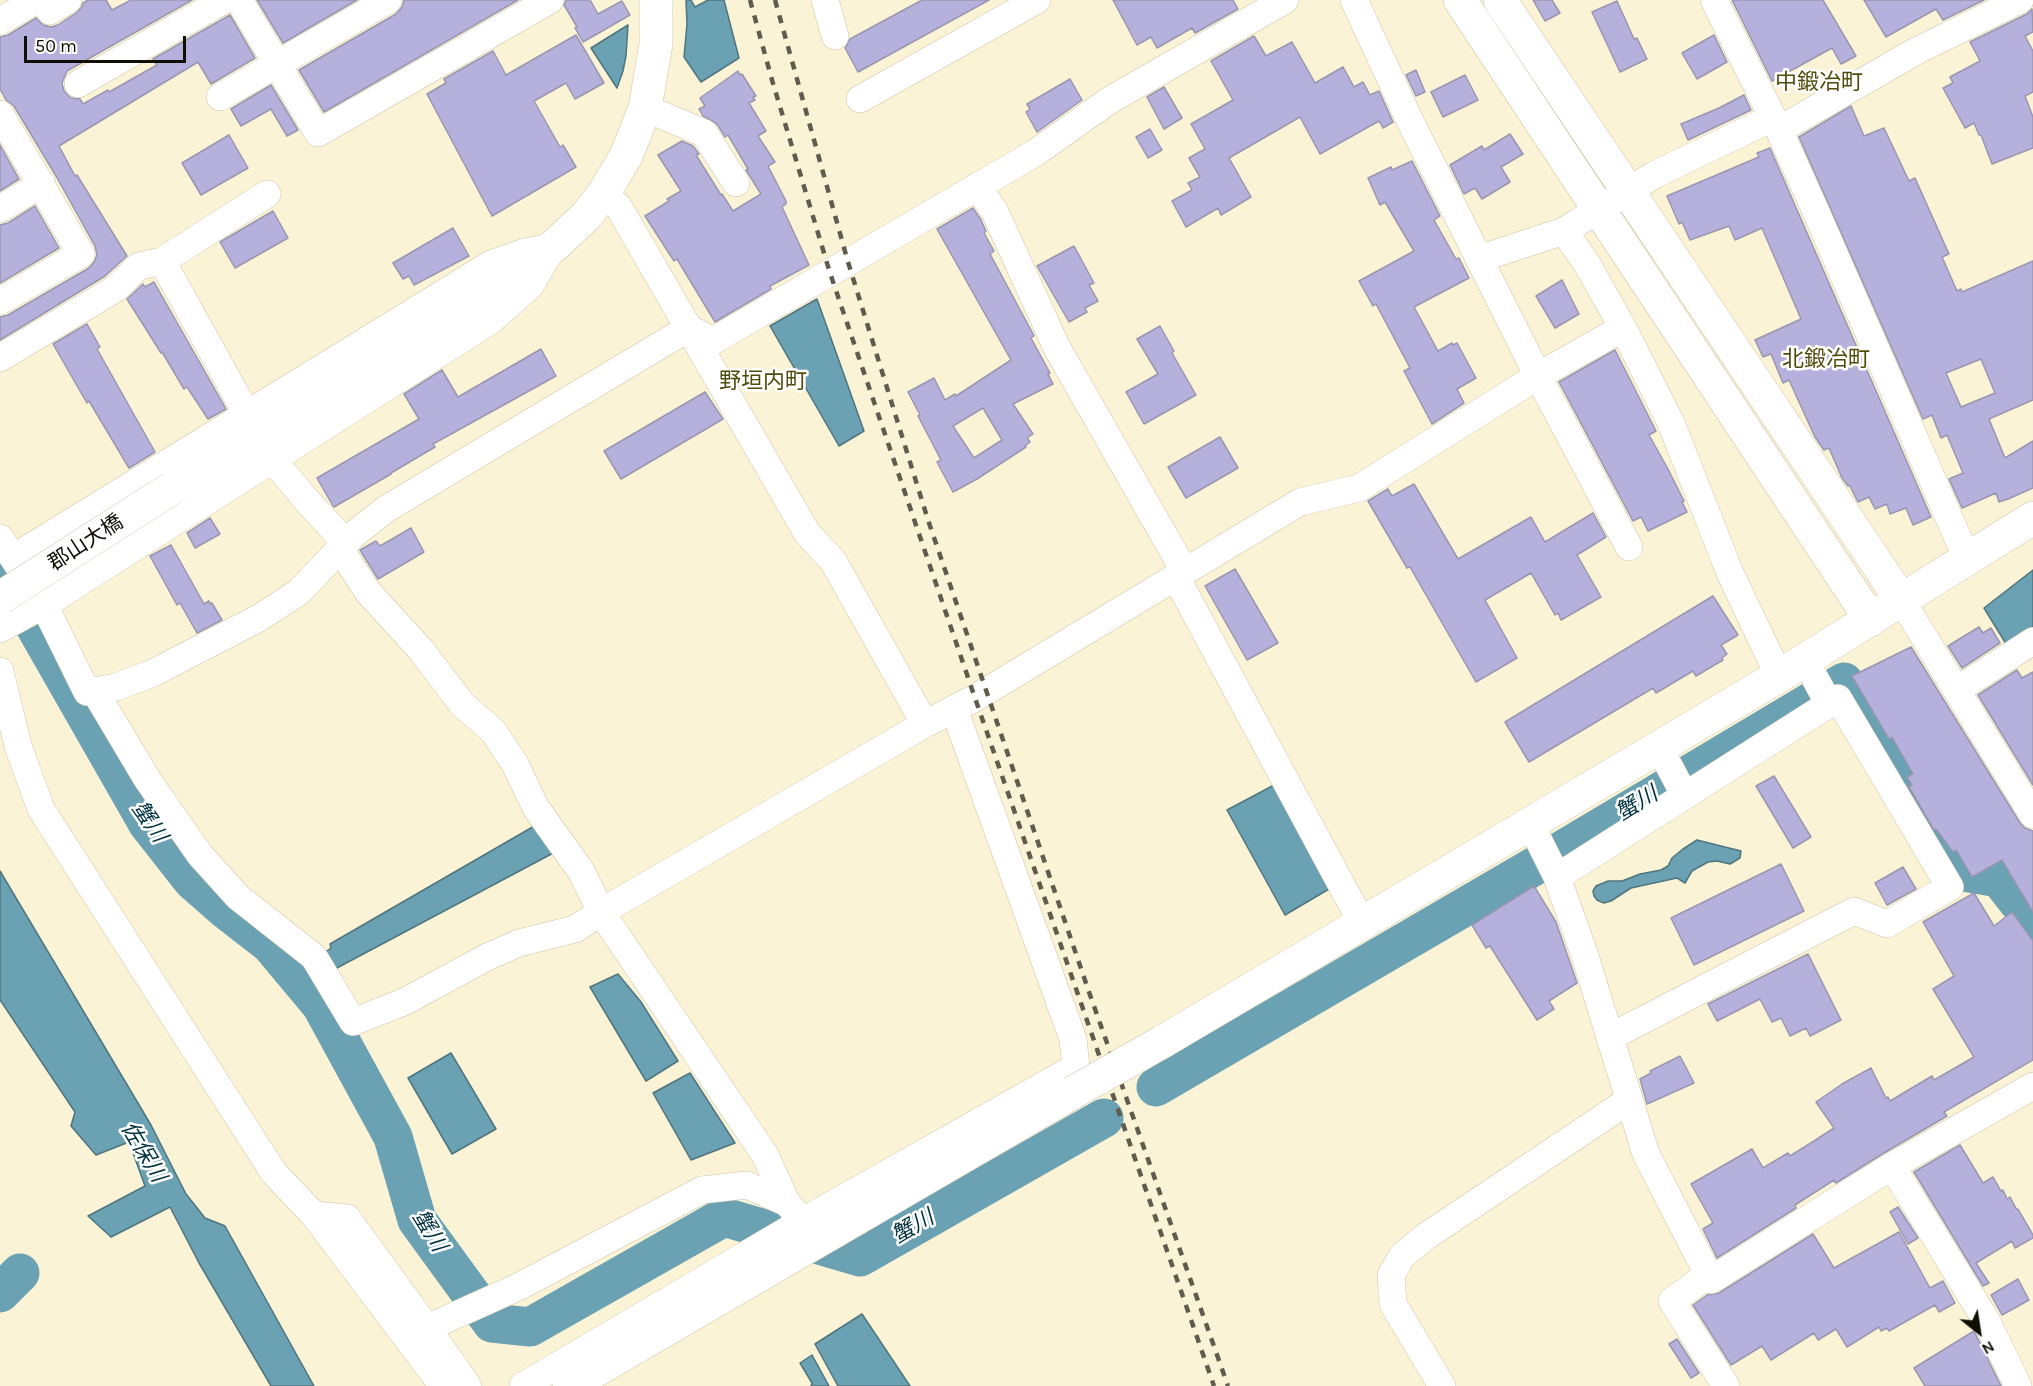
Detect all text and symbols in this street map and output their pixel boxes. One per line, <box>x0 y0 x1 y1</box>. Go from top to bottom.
scale bar <box>27 24 189 62</box>
text: 50 m <box>35 35 77 57</box>
district label: 中鍛冶町 <box>1775 70 1863 96</box>
district label: 北鍛冶町 <box>1782 347 1870 373</box>
district label: 野垣内町 <box>719 369 807 395</box>
street label: 郡山大橋 <box>44 510 128 576</box>
water label: 蟹川 <box>1611 781 1663 827</box>
water label: 蟹川 <box>126 796 172 848</box>
water label: 佐保川 <box>115 1117 171 1187</box>
water label: 蟹川 <box>406 1205 452 1257</box>
water label: 蟹川 <box>887 1205 939 1249</box>
north arrow <box>1949 1302 2009 1362</box>
text: N <box>1979 1337 1998 1359</box>

